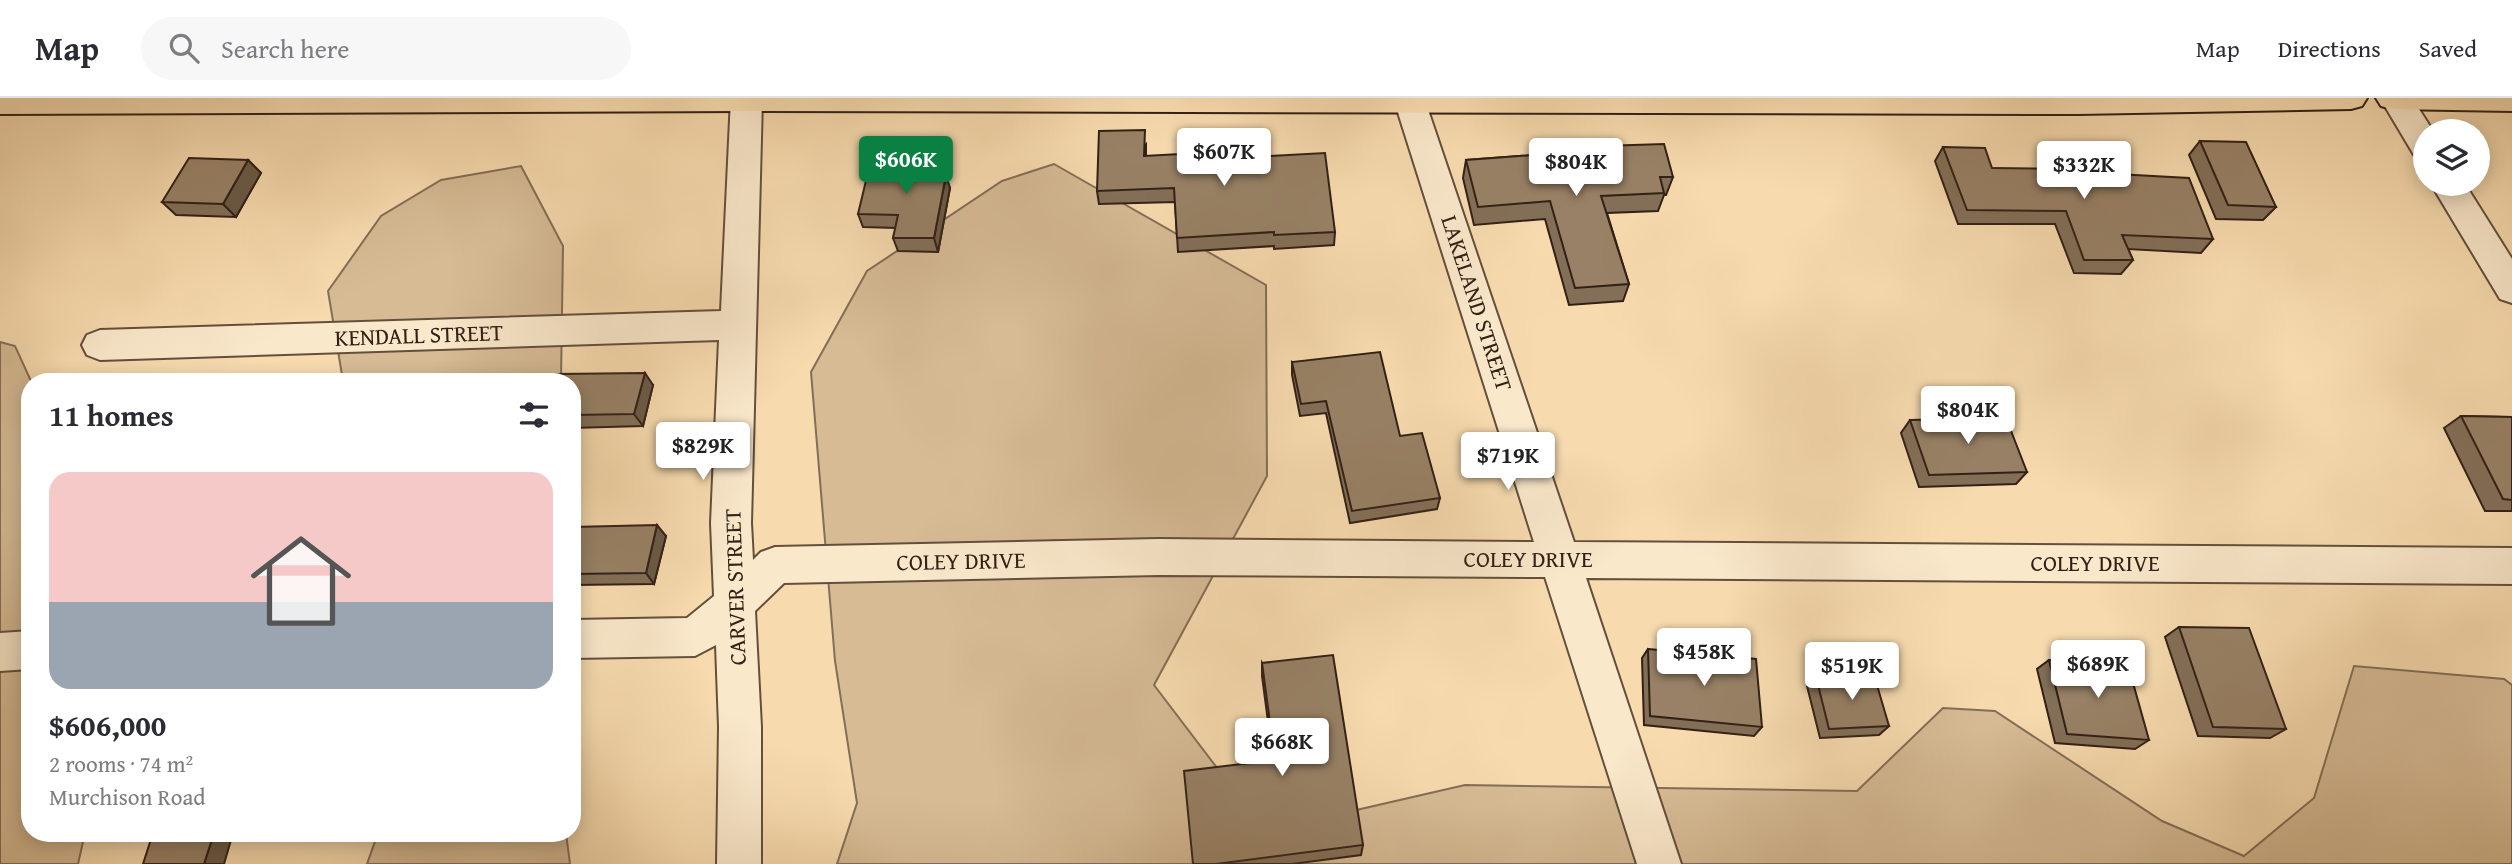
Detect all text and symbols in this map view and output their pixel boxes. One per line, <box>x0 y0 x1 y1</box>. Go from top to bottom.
search box <box>141 17 631 80</box>
text: Map <box>35 24 99 72</box>
icon: search <box>165 29 203 67</box>
text: Search here <box>221 29 349 68</box>
text: Map <box>2196 31 2240 66</box>
text: Directions <box>2278 31 2381 66</box>
text: Saved <box>2419 31 2477 66</box>
map controls <box>2413 119 2490 196</box>
button: layers <box>2413 119 2490 196</box>
pin: $607K <box>1175 129 1273 188</box>
text: $607K <box>1193 134 1255 167</box>
pin: $606K <box>857 136 955 196</box>
pin: $804K <box>1527 139 1625 198</box>
pin: $332K <box>2035 141 2133 201</box>
text: $606K <box>875 142 937 175</box>
text: $804K <box>1545 144 1607 177</box>
text: $332K <box>2053 147 2115 180</box>
street label: LAKELAND STREET <box>1433 211 1521 395</box>
street label: KENDALL STREET <box>334 315 504 354</box>
pin: $804K <box>1919 386 2017 446</box>
text: $804K <box>1937 392 1999 425</box>
text: 11 homes <box>49 393 174 437</box>
icon: filters <box>515 396 553 434</box>
pin: $829K <box>654 422 752 482</box>
text: $829K <box>672 428 734 461</box>
pin: $719K <box>1459 432 1557 492</box>
text: $719K <box>1477 438 1539 471</box>
street label: CARVER STREET <box>715 508 754 666</box>
icon: home <box>238 518 364 644</box>
street label: COLEY DRIVE <box>1463 542 1593 575</box>
street label: COLEY DRIVE <box>896 543 1026 578</box>
street label: COLEY DRIVE <box>2030 546 2160 579</box>
pin: $458K <box>1655 628 1753 688</box>
text: $458K <box>1673 634 1735 667</box>
pin: $689K <box>2049 640 2147 700</box>
pin: $519K <box>1803 642 1901 702</box>
text: $689K <box>2067 646 2129 679</box>
text: $519K <box>1821 648 1883 681</box>
text: $606,000 <box>49 703 166 747</box>
pin: $668K <box>1233 718 1331 778</box>
text: $668K <box>1251 724 1313 757</box>
text: 2 rooms · 74 m² <box>49 747 193 780</box>
text: Murchison Road <box>49 780 206 813</box>

